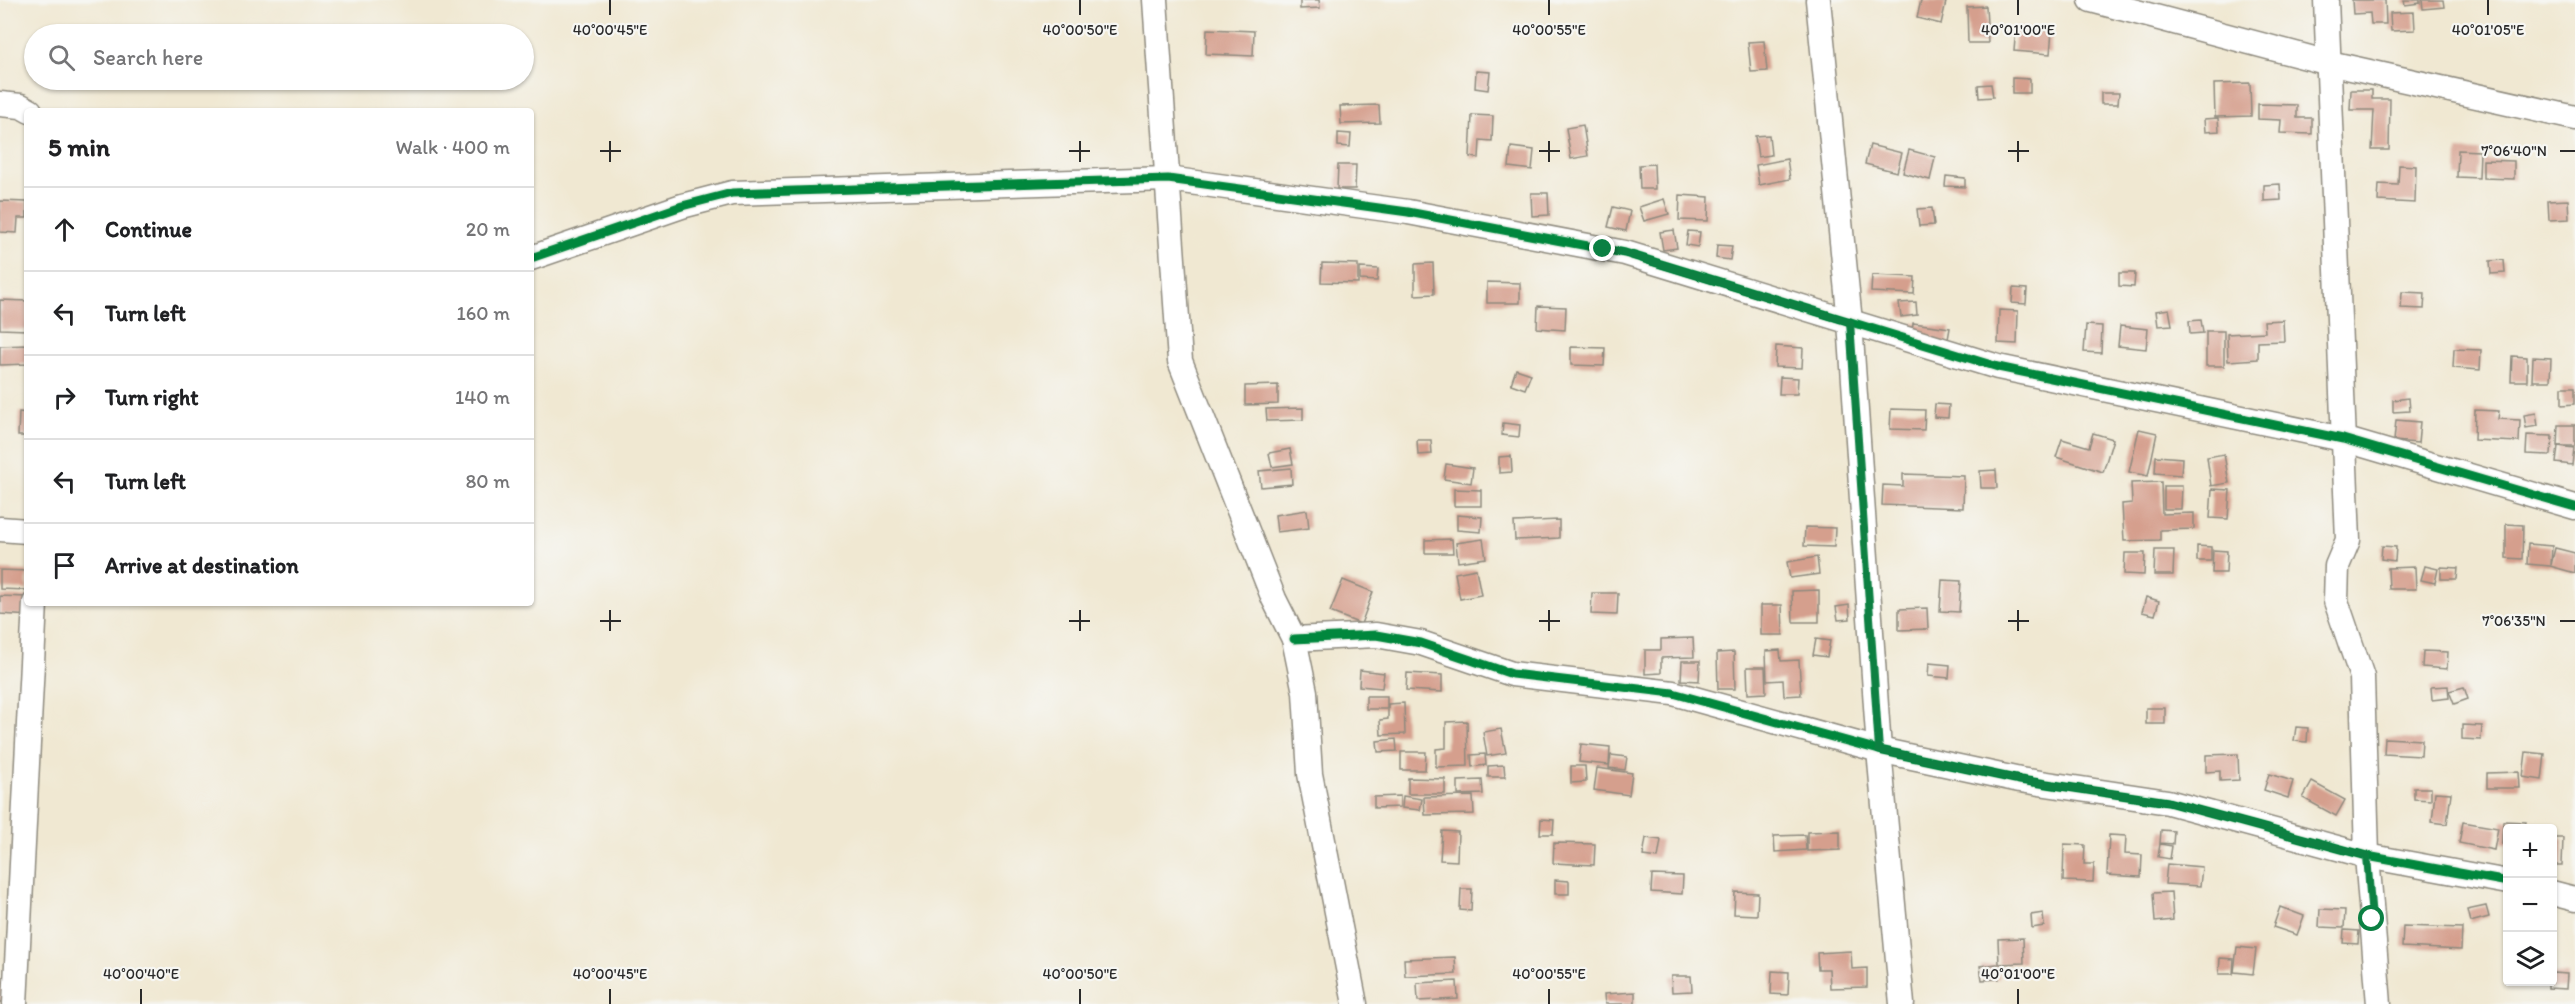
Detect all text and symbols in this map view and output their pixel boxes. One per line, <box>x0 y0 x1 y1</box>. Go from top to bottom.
text: 40°00'45"E <box>573 21 647 39</box>
text: 40°00'50"E <box>1043 21 1117 39</box>
text: 40°00'55"E <box>1512 21 1586 39</box>
text: 40°01'00"E <box>1981 21 2055 39</box>
text: 40°01'05"E <box>2452 21 2524 39</box>
search box <box>24 24 534 90</box>
icon: search <box>45 41 78 74</box>
text: Search here <box>93 44 203 71</box>
text: 5 min <box>48 131 110 163</box>
text: Walk · 400 m <box>396 135 510 159</box>
text: 7°06'40"N <box>2481 142 2547 160</box>
icon: ahead <box>48 213 81 246</box>
text: Continue <box>105 216 192 243</box>
text: 20 m <box>466 217 510 241</box>
route end <box>1589 235 1615 261</box>
icon: left <box>48 297 81 330</box>
text: Turn left <box>105 300 186 327</box>
text: 160 m <box>457 301 510 325</box>
icon: right <box>48 381 81 414</box>
text: Turn right <box>105 384 199 411</box>
text: 140 m <box>455 385 510 409</box>
icon: left <box>48 465 81 498</box>
text: Turn left <box>105 468 186 495</box>
text: 80 m <box>465 469 510 493</box>
icon: arrive <box>48 549 81 582</box>
text: Arrive at destination <box>105 552 299 579</box>
text: 7°06'35"N <box>2482 612 2546 630</box>
map controls <box>2503 824 2557 986</box>
button: + <box>2503 824 2557 878</box>
button: − <box>2503 878 2557 932</box>
route start <box>2358 905 2384 931</box>
button: layers <box>2503 932 2557 986</box>
text: 40°00'40"E <box>103 965 179 983</box>
text: 40°00'45"E <box>573 965 647 983</box>
text: 40°00'50"E <box>1043 965 1117 983</box>
text: 40°00'55"E <box>1512 965 1586 983</box>
text: 40°01'00"E <box>1981 965 2055 983</box>

